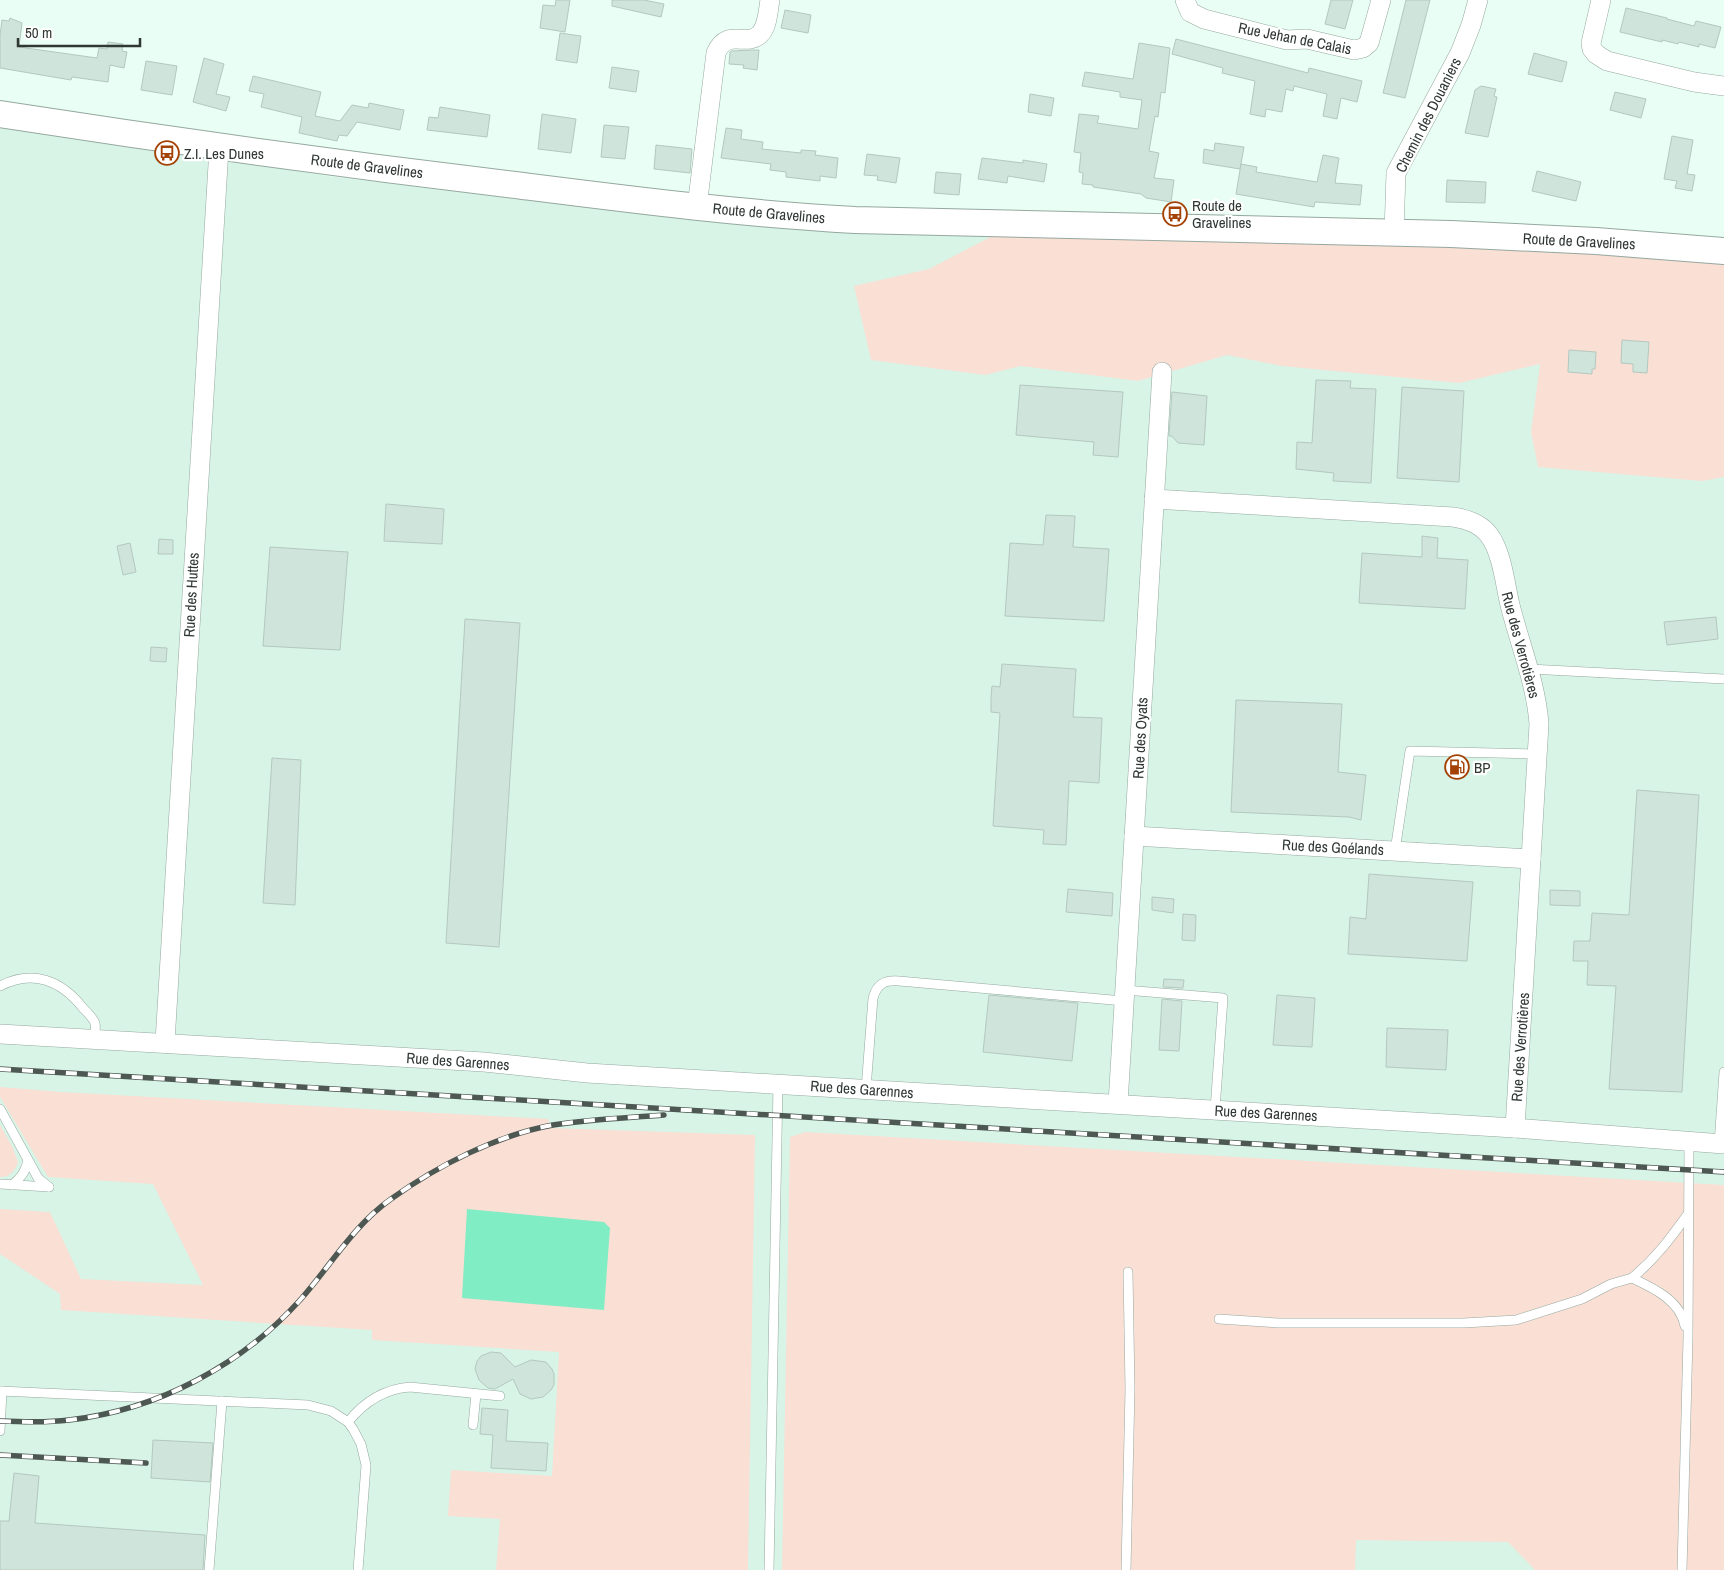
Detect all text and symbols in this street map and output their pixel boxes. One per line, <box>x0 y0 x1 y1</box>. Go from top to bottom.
scale bar <box>18 15 140 47</box>
street label: Rue Jehan de Calais <box>1237 17 1353 59</box>
text: 50 m <box>25 22 52 43</box>
street label: Chemin des Douaniers <box>1390 54 1466 176</box>
bus stop icon: Z.I. Les Dunes <box>154 140 180 166</box>
place label: Z.I. Les Dunes <box>184 143 264 164</box>
street label: Route de Gravelines <box>310 149 424 183</box>
place label: Route de Gravelines <box>1192 195 1251 233</box>
street label: Route de Gravelines <box>712 198 826 228</box>
bus stop icon: Route de Gravelines <box>1162 201 1188 227</box>
street label: Route de Gravelines <box>1522 228 1636 254</box>
street label: Rue des Huttes <box>178 552 204 638</box>
street label: Rue des Verrotières <box>1497 589 1545 701</box>
street label: Rue des Oyats <box>1127 697 1153 779</box>
fuel station icon: BP <box>1444 754 1470 780</box>
place label: BP <box>1474 757 1490 778</box>
street label: Rue des Goélands <box>1282 834 1384 860</box>
street label: Rue des Verrotières <box>1506 992 1534 1102</box>
street label: Rue des Garennes <box>406 1047 510 1075</box>
street label: Rue des Garennes <box>810 1075 914 1103</box>
street label: Rue des Garennes <box>1214 1100 1318 1126</box>

